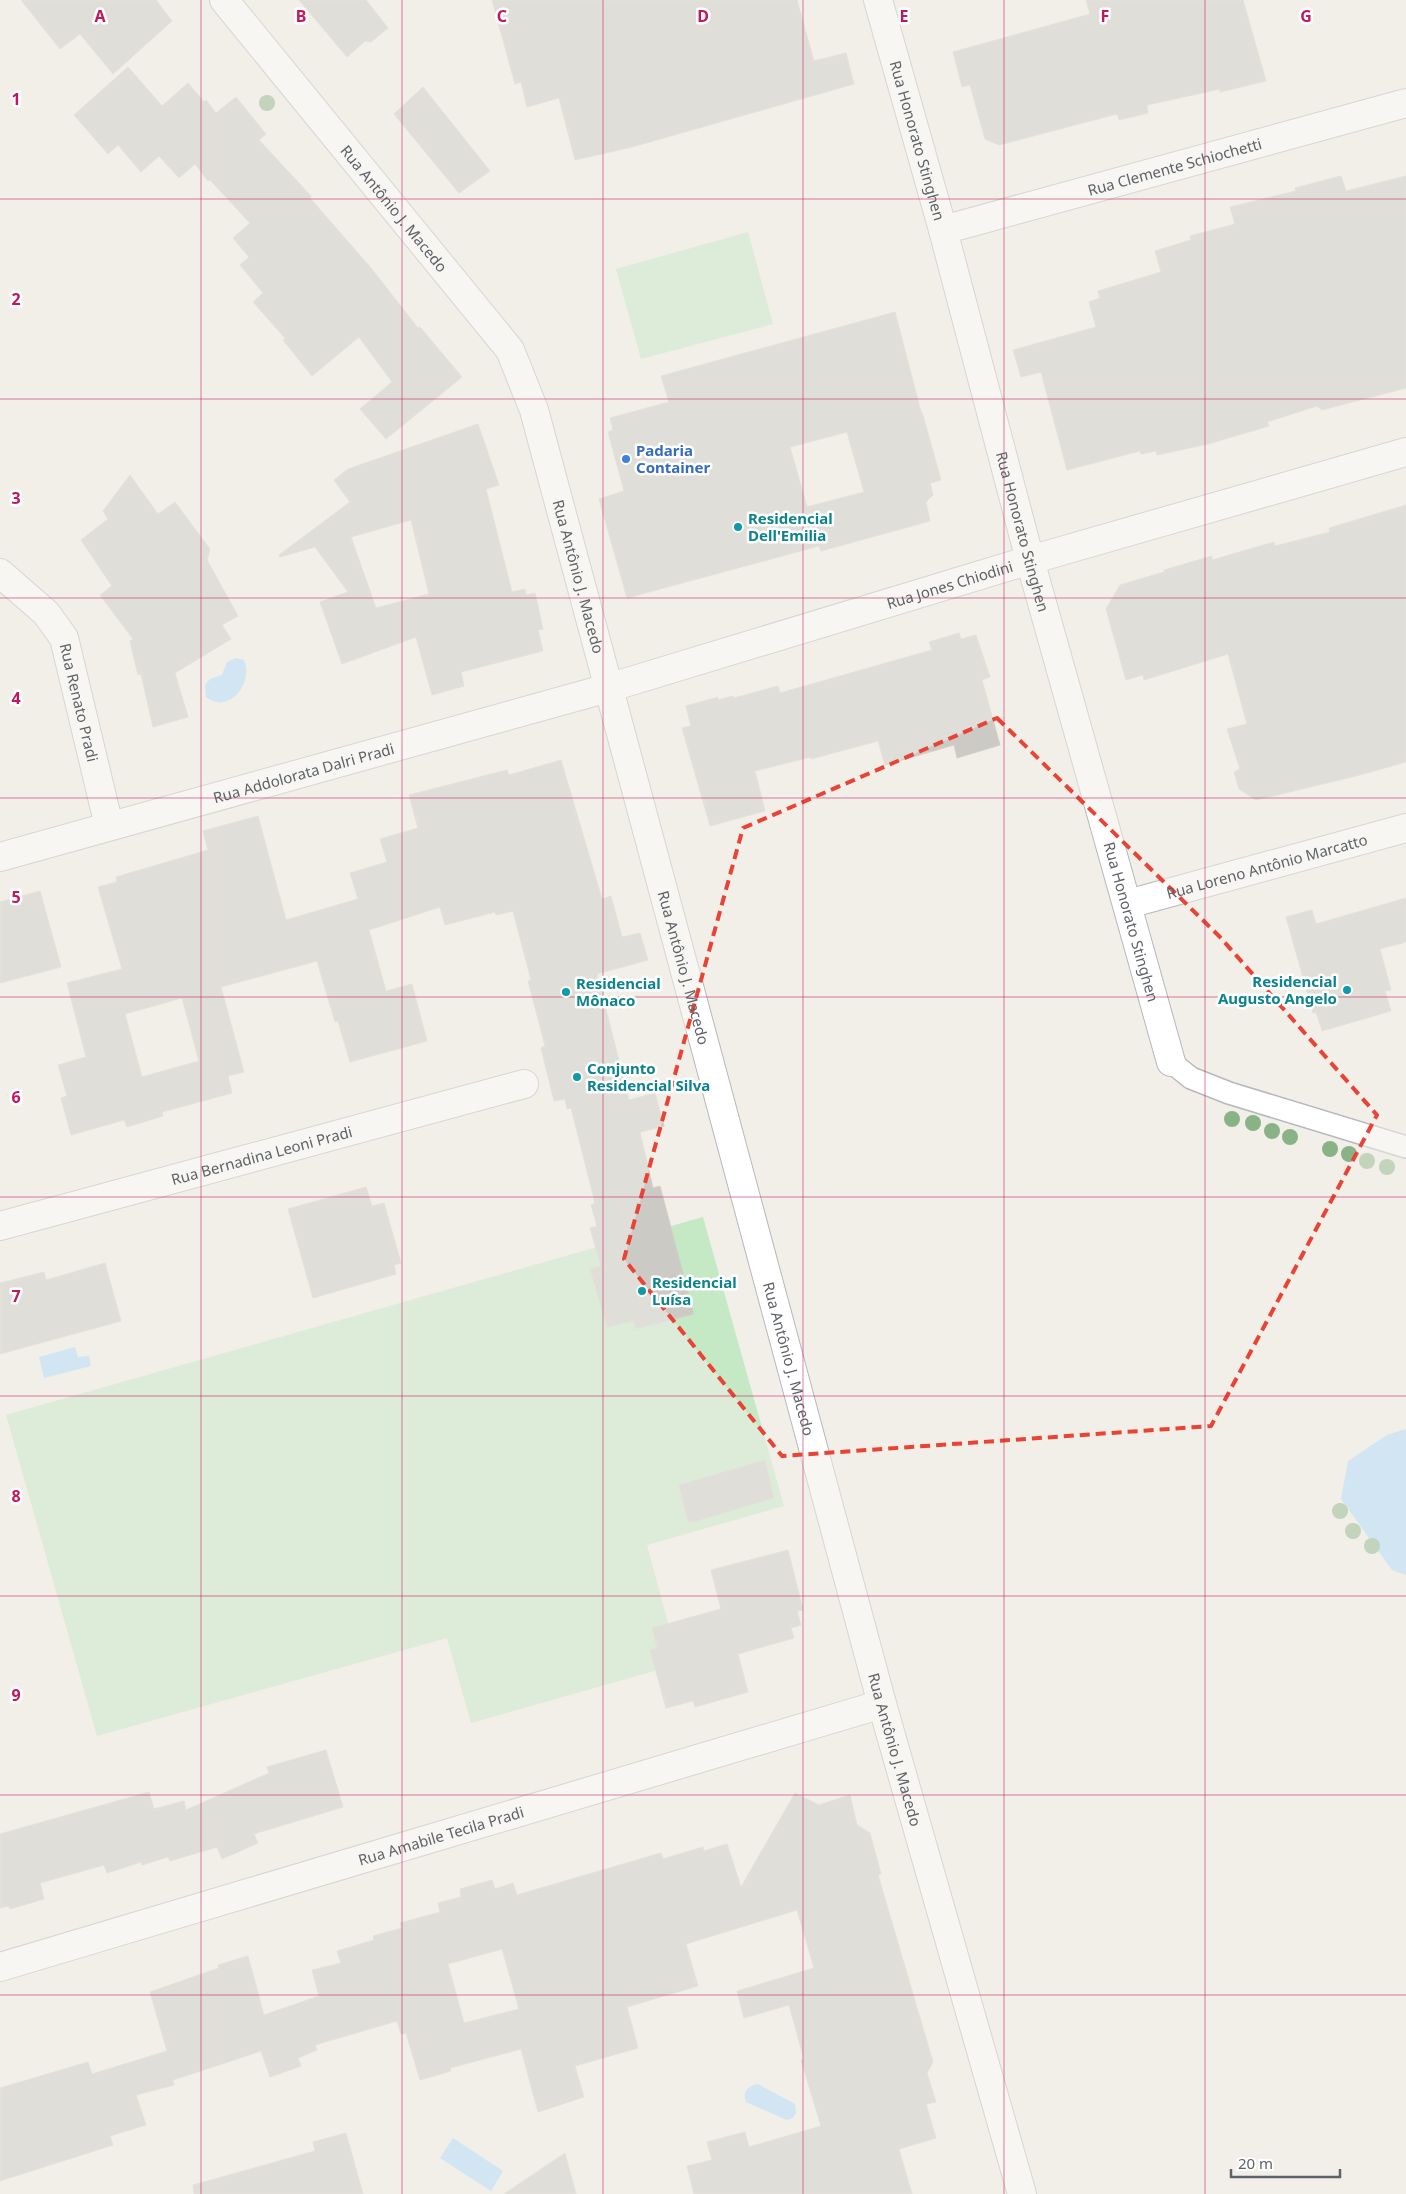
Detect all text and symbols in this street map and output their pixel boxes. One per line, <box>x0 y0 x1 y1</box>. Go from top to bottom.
text: A <box>94 5 106 27</box>
text: B <box>296 5 306 27</box>
text: C <box>497 5 507 27</box>
text: D <box>697 5 709 27</box>
text: E <box>900 5 909 27</box>
text: F <box>1101 5 1109 27</box>
text: G <box>1300 5 1312 27</box>
street label: Rua Honorato Stinghen <box>886 58 950 223</box>
text: 1 <box>11 88 21 110</box>
street label: Rua Clemente Schiochetti <box>1085 133 1264 200</box>
street label: Rua Antônio J. Macedo <box>336 141 452 276</box>
text: 2 <box>11 288 21 310</box>
place label: Padaria Container <box>636 440 710 477</box>
street label: Rua Honorato Stinghen <box>992 449 1054 614</box>
marker: Padaria Container <box>620 453 632 465</box>
text: 3 <box>11 487 21 509</box>
street label: Rua Antônio J. Macedo <box>549 497 609 656</box>
place label: Residencial Dell'Emilia <box>748 508 833 545</box>
marker: Residencial Dell'Emilia <box>732 521 744 533</box>
street label: Rua Jones Chiodini <box>884 556 1015 613</box>
street label: Rua Renato Pradi <box>56 641 103 764</box>
text: 4 <box>11 687 21 709</box>
street label: Rua Addolorata Dalri Pradi <box>211 738 396 807</box>
street label: Rua Loreno Antônio Marcatto <box>1164 829 1370 903</box>
street label: Rua Honorato Stinghen <box>1100 839 1164 1004</box>
text: 5 <box>11 886 21 908</box>
street label: Rua Antônio J. Macedo <box>654 888 714 1047</box>
place label: Residencial Augusto Angelo <box>1218 971 1337 1008</box>
place label: Residencial Mônaco <box>576 973 661 1010</box>
marker: Residencial Augusto Angelo <box>1341 984 1353 996</box>
marker: Residencial Mônaco <box>560 986 572 998</box>
place label: Conjunto Residencial Silva <box>587 1058 710 1095</box>
marker: Conjunto Residencial Silva <box>571 1071 583 1083</box>
text: 6 <box>11 1086 21 1108</box>
street label: Rua Bernadina Leoni Pradi <box>169 1121 354 1189</box>
place label: Residencial Luísa <box>652 1272 737 1309</box>
street label: Rua Antônio J. Macedo <box>759 1280 819 1438</box>
text: 7 <box>11 1285 21 1307</box>
marker: Residencial Luísa <box>636 1285 648 1297</box>
text: 8 <box>11 1485 21 1507</box>
street label: Rua Antônio J. Macedo <box>864 1671 926 1829</box>
text: 9 <box>11 1684 21 1706</box>
street label: Rua Amabile Tecila Pradi <box>356 1801 526 1870</box>
scale bar <box>1231 2146 1340 2178</box>
text: 20 m <box>1238 2153 1273 2173</box>

